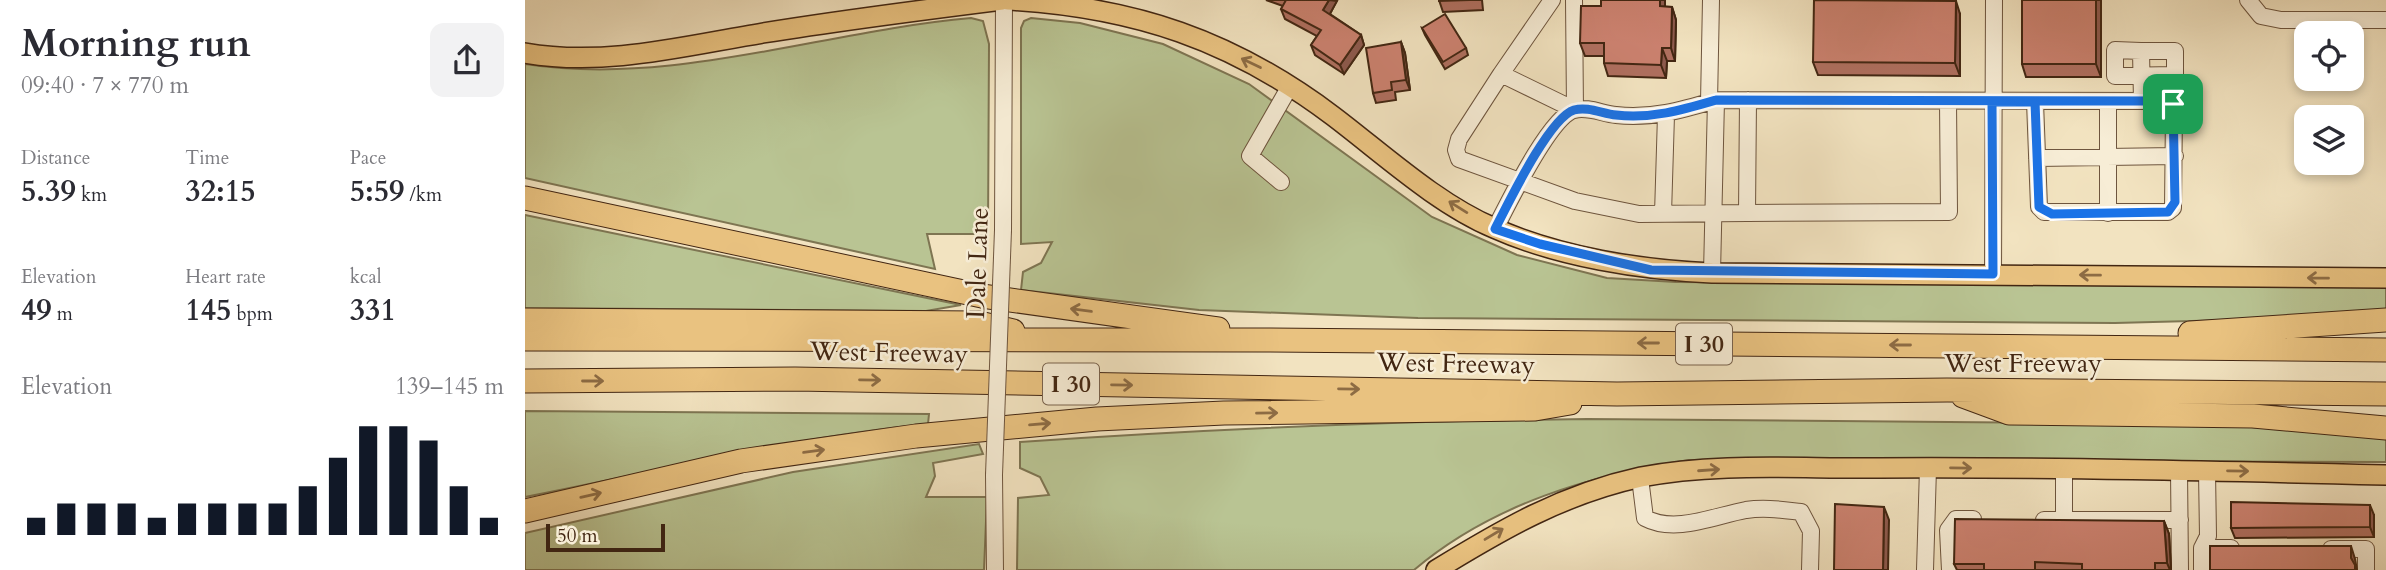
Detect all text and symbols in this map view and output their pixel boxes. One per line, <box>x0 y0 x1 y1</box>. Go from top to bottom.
text: Morning run <box>21 18 251 70</box>
map controls <box>2294 21 2364 175</box>
button: locate <box>2294 21 2364 91</box>
button: share <box>430 23 504 97</box>
one-way arrow <box>1241 56 1262 70</box>
text: 09:40 · 7 × 770 m <box>21 70 189 101</box>
pin <box>2143 74 2203 134</box>
icon: arrive <box>2154 85 2192 123</box>
button: layers <box>2294 105 2364 175</box>
text: Distance <box>21 145 90 171</box>
text: Time <box>185 145 229 171</box>
text: Pace <box>350 145 386 171</box>
text: 5.39 <box>21 171 76 212</box>
text: 32:15 <box>185 171 256 212</box>
text: 5:59 <box>350 171 404 212</box>
text: km <box>76 182 107 208</box>
text: /km <box>404 182 442 208</box>
one-way arrow <box>1448 200 1468 214</box>
street label: Dale Lane <box>958 207 997 319</box>
text: Elevation <box>21 264 96 290</box>
text: Heart rate <box>185 264 266 290</box>
text: kcal <box>350 264 382 290</box>
one-way arrow <box>2079 269 2102 282</box>
one-way arrow <box>2307 271 2330 285</box>
text: 49 <box>21 290 52 331</box>
text: 145 <box>185 290 231 331</box>
text: 331 <box>350 290 396 331</box>
text: m <box>52 301 73 327</box>
text: bpm <box>231 301 273 327</box>
one-way arrow <box>1070 303 1093 316</box>
road number: I 30 <box>1676 324 1732 365</box>
street label: West Freeway <box>809 334 969 371</box>
one-way arrow <box>1636 336 1659 350</box>
one-way arrow <box>1888 338 1911 352</box>
street label: West Freeway <box>1376 345 1536 382</box>
street label: West Freeway <box>1943 346 2102 381</box>
road number: I 30 <box>1043 363 1099 404</box>
text: Elevation <box>21 371 112 402</box>
text: 139–145 m <box>395 371 504 402</box>
one-way arrow <box>858 373 881 387</box>
one-way arrow <box>581 374 604 388</box>
one-way arrow <box>1110 378 1133 392</box>
one-way arrow <box>1337 382 1360 396</box>
one-way arrow <box>1256 406 1279 419</box>
one-way arrow <box>1028 417 1051 430</box>
one-way arrow <box>802 444 825 457</box>
one-way arrow <box>1950 461 1973 475</box>
one-way arrow <box>1698 463 1720 476</box>
one-way arrow <box>2226 465 2249 478</box>
one-way arrow <box>579 488 602 501</box>
scale bar <box>546 521 665 553</box>
text: 50 m <box>557 523 598 549</box>
one-way arrow <box>1483 527 1503 541</box>

